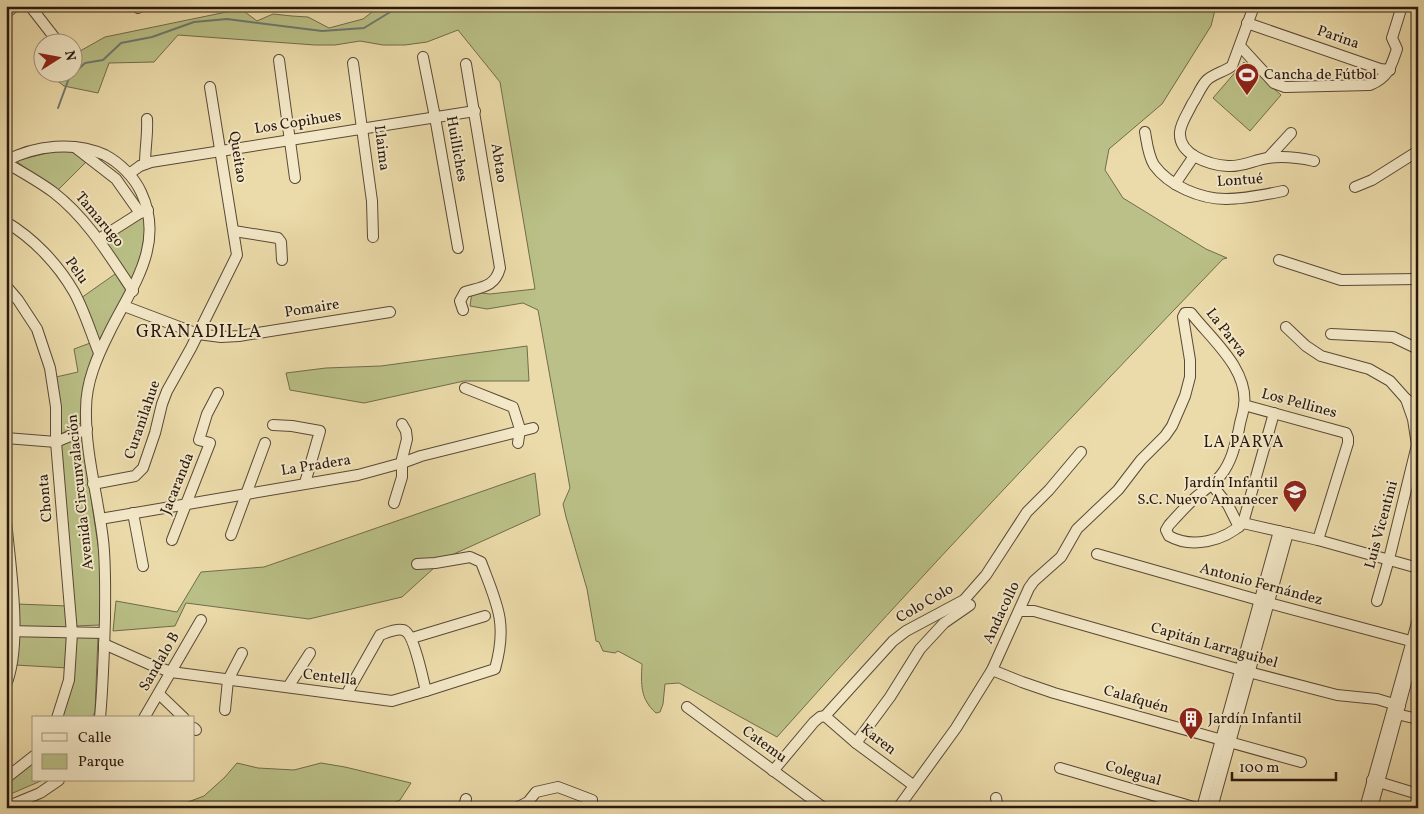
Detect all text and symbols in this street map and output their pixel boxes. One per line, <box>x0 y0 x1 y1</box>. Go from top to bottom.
street label: Parina <box>1314 21 1362 55</box>
north arrow <box>32 32 82 82</box>
text: N <box>59 49 80 63</box>
sports icon: Cancha de Fútbol <box>1234 62 1260 96</box>
place label: Cancha de Fútbol <box>1264 65 1377 86</box>
street label: Los Copihues <box>253 106 343 140</box>
street label: Huilliches <box>440 114 472 184</box>
street label: Llaima <box>368 124 394 172</box>
street label: Queitao <box>223 130 251 184</box>
street label: Abtao <box>485 142 511 184</box>
street label: Lontué <box>1216 169 1264 193</box>
street label: Tamarugo <box>70 188 128 252</box>
street label: Pelu <box>59 253 93 289</box>
street label: Pomaire <box>283 294 341 324</box>
street label: La Parva <box>1200 304 1252 362</box>
district label: GRANADILLA <box>136 320 262 345</box>
street label: Curanilahue <box>120 378 166 462</box>
street label: Los Pellines <box>1259 384 1339 424</box>
street label: Avenida Circunvalación <box>62 413 100 571</box>
district label: LA PARVA <box>1203 432 1285 454</box>
street label: Jacaranda <box>156 450 200 518</box>
street label: La Pradera <box>279 450 353 482</box>
street label: Chonta <box>33 473 59 523</box>
place label: Jardín Infantil S.C. Nuevo Amanecer <box>1137 473 1278 511</box>
school or university icon: Jardín Infantil S.C. Nuevo Amanecer <box>1282 479 1308 513</box>
street label: Luis Vicentini <box>1360 479 1404 571</box>
street label: Antonio Fernández <box>1197 558 1325 612</box>
street label: Andacollo <box>978 578 1026 648</box>
street label: Colo Colo <box>892 579 958 629</box>
street label: Capitán Larraguibel <box>1148 618 1280 674</box>
street label: Sandalo B <box>135 628 185 696</box>
street label: Centella <box>302 664 358 692</box>
street label: Calafquén <box>1101 681 1171 719</box>
building icon: Jardín Infantil <box>1178 706 1204 740</box>
place label: Jardín Infantil <box>1208 709 1302 730</box>
legend <box>32 716 195 782</box>
street label: Karen <box>856 719 900 761</box>
street label: Catemu <box>737 722 791 768</box>
text: Calle <box>78 728 111 749</box>
scale bar <box>1232 749 1335 781</box>
text: Parque <box>78 752 124 773</box>
street label: Colegual <box>1103 756 1163 792</box>
text: 100 m <box>1239 758 1279 779</box>

